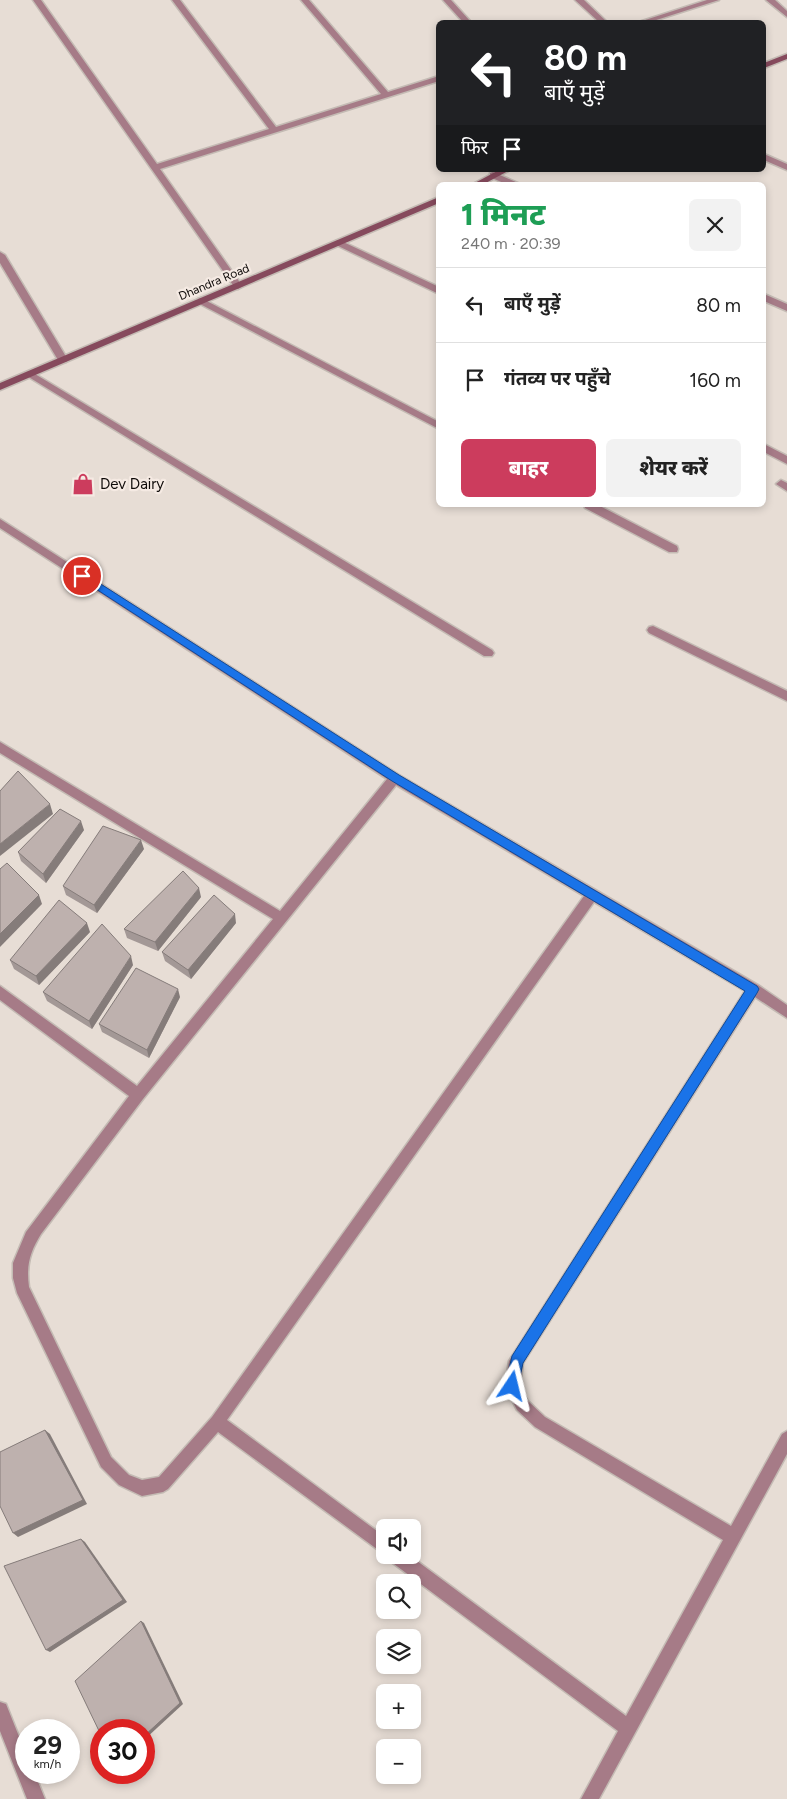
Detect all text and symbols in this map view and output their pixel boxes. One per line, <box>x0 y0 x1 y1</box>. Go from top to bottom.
text: 80 m <box>544 37 627 79</box>
icon: left <box>461 40 526 105</box>
text: बाएँ मुड़ें <box>544 79 605 106</box>
icon: arrive <box>498 135 526 163</box>
text: फिर <box>461 136 488 159</box>
text: 1 मिनट <box>461 196 545 233</box>
button: close <box>689 199 741 251</box>
text: 240 m · 20:39 <box>461 234 561 253</box>
street label: Dhandra Road <box>176 261 252 303</box>
icon: left <box>461 291 489 319</box>
text: बाएँ मुड़ें <box>504 292 561 315</box>
text: 80 m <box>696 294 741 317</box>
icon: arrive <box>461 366 489 394</box>
text: गंतव्य पर पहुँचे <box>504 367 611 390</box>
text: 160 m <box>689 369 741 392</box>
button: बाहर <box>461 439 596 497</box>
button: शेयर करें <box>606 439 741 497</box>
shop icon: Dev Dairy <box>70 471 96 497</box>
place label: Dev Dairy <box>100 475 164 493</box>
pin <box>61 555 103 597</box>
icon: arrive <box>68 562 96 590</box>
position arrow <box>485 1359 537 1411</box>
map controls <box>376 1519 421 1784</box>
button: sound <box>376 1519 421 1564</box>
button: search <box>376 1574 421 1619</box>
button: layers <box>376 1629 421 1674</box>
button: + <box>376 1684 421 1729</box>
speed limit sign: 30 <box>90 1719 155 1784</box>
text: 29 <box>33 1730 62 1760</box>
button: − <box>376 1739 421 1784</box>
text: km/h <box>34 1757 61 1771</box>

